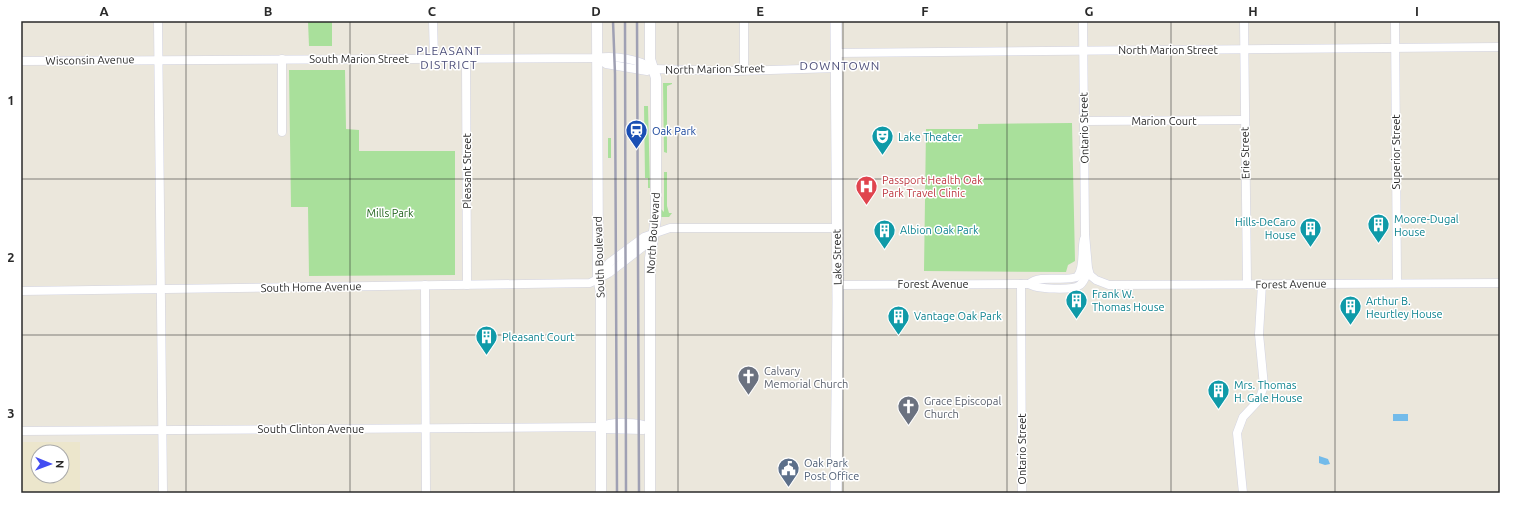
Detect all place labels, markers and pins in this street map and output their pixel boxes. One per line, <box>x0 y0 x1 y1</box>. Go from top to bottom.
station icon: Oak Park <box>623 118 649 151</box>
theatre icon: Lake Theater <box>870 124 896 157</box>
place label: Oak Park <box>652 125 697 137</box>
place label: Lake Theater <box>898 131 963 143</box>
hospital icon: Passport Health Oak Park Travel Clinic <box>853 173 879 206</box>
place label: Passport Health Oak Park Travel Clinic <box>882 174 983 199</box>
building icon: Moore-Dugal House <box>1365 212 1391 245</box>
place label: Moore-Dugal House <box>1394 213 1459 238</box>
building icon: Hills-DeCaro House <box>1298 215 1324 248</box>
place label: Hills-DeCaro House <box>1235 216 1296 241</box>
building icon: Albion Oak Park <box>872 217 898 250</box>
place label: Albion Oak Park <box>900 224 979 236</box>
building icon: Frank W. Thomas House <box>1063 287 1089 320</box>
place label: Frank W. Thomas House <box>1092 288 1165 313</box>
building icon: Arthur B. Heurtley House <box>1337 294 1363 327</box>
place label: Arthur B. Heurtley House <box>1366 295 1443 320</box>
building icon: Vantage Oak Park <box>886 303 912 336</box>
place label: Vantage Oak Park <box>914 310 1002 322</box>
building icon: Pleasant Court <box>474 324 500 357</box>
place label: Pleasant Court <box>502 331 575 343</box>
church icon: Calvary Memorial Church <box>736 364 762 397</box>
place label: Calvary Memorial Church <box>764 365 848 390</box>
building icon: Mrs. Thomas H. Gale House <box>1205 378 1231 411</box>
place label: Mrs. Thomas H. Gale House <box>1234 379 1303 404</box>
church icon: Grace Episcopal Church <box>896 394 922 427</box>
place label: Grace Episcopal Church <box>924 395 1001 420</box>
public building icon: Oak Park Post Office <box>776 456 802 489</box>
place label: Oak Park Post Office <box>804 457 859 482</box>

